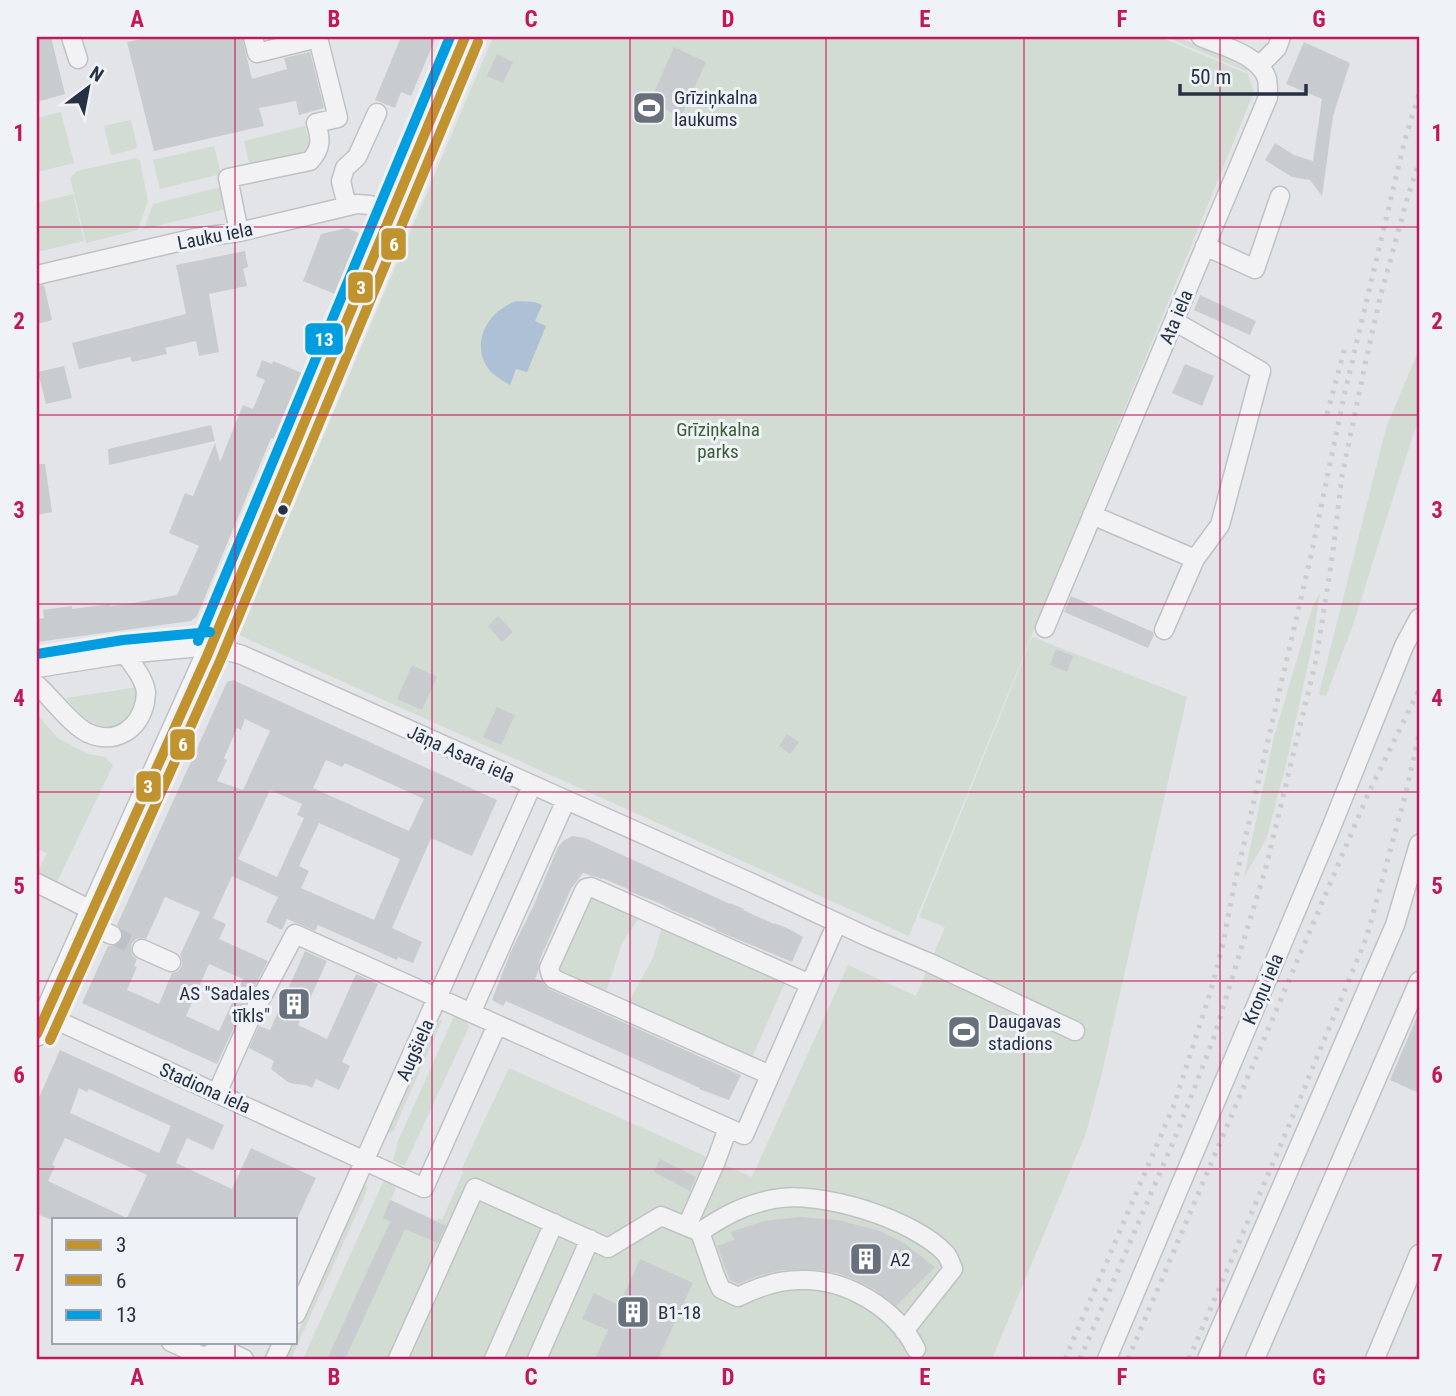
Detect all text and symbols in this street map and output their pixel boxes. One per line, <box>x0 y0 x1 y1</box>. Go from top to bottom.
text: A <box>130 6 144 33</box>
text: B <box>328 6 340 33</box>
text: C <box>524 6 538 33</box>
text: D <box>722 6 735 33</box>
text: E <box>919 6 931 33</box>
text: F <box>1117 6 1128 33</box>
text: G <box>1312 6 1326 33</box>
north arrow <box>52 52 122 122</box>
scale bar <box>1180 52 1306 96</box>
text: N <box>86 61 108 87</box>
text: 50 m <box>1190 65 1231 89</box>
place label: Grīziņkalna laukums <box>674 86 758 131</box>
sports icon: Grīziņkalna laukums <box>630 89 668 127</box>
text: 1 <box>13 120 25 147</box>
text: 1 <box>1431 120 1443 147</box>
street label: Lauku iela <box>175 217 255 255</box>
line badge: 6 <box>380 227 407 261</box>
text: 6 <box>389 233 399 256</box>
line badge: 3 <box>347 271 374 304</box>
text: 3 <box>356 276 366 299</box>
street label: Ata iela <box>1154 286 1198 348</box>
text: 2 <box>13 308 25 335</box>
text: 2 <box>1431 308 1443 335</box>
line badge: 13 <box>304 322 344 356</box>
text: 13 <box>314 328 334 351</box>
park label: Grīziņkalna parks <box>676 418 760 463</box>
text: 3 <box>13 497 25 524</box>
text: 3 <box>1431 497 1443 524</box>
unlabelled marker <box>276 503 290 517</box>
text: 4 <box>13 685 25 712</box>
text: 4 <box>1431 685 1443 712</box>
street label: Jāņa Asara iela <box>404 720 518 788</box>
line badge: 6 <box>169 728 196 761</box>
text: 6 <box>178 733 188 756</box>
line badge: 3 <box>135 770 162 803</box>
text: 3 <box>143 775 153 798</box>
text: 5 <box>13 873 25 900</box>
text: 5 <box>1431 873 1443 900</box>
street label: Kroņu iela <box>1238 950 1288 1028</box>
place label: AS "Sadales tīkls" <box>179 982 270 1027</box>
building icon: AS "Sadales tīkls" <box>275 985 313 1023</box>
place label: Daugavas stadions <box>988 1010 1061 1055</box>
sports icon: Daugavas stadions <box>945 1013 983 1051</box>
street label: Augšiela <box>391 1016 439 1084</box>
street label: Stadiona iela <box>156 1058 254 1118</box>
text: 6 <box>13 1062 25 1089</box>
text: 6 <box>1431 1062 1443 1089</box>
legend <box>52 1218 298 1344</box>
text: 3 <box>116 1233 126 1257</box>
building icon: A2 <box>847 1240 885 1278</box>
place label: A2 <box>890 1248 910 1271</box>
text: 7 <box>13 1250 25 1277</box>
text: 7 <box>1431 1250 1443 1277</box>
text: 6 <box>116 1269 126 1293</box>
building icon: B1-18 <box>614 1293 652 1331</box>
place label: B1-18 <box>658 1301 701 1324</box>
text: 13 <box>116 1303 137 1327</box>
text: A <box>130 1364 144 1391</box>
text: B <box>328 1364 340 1391</box>
text: C <box>524 1364 538 1391</box>
text: D <box>722 1364 735 1391</box>
text: E <box>919 1364 931 1391</box>
text: F <box>1117 1364 1128 1391</box>
text: G <box>1312 1364 1326 1391</box>

